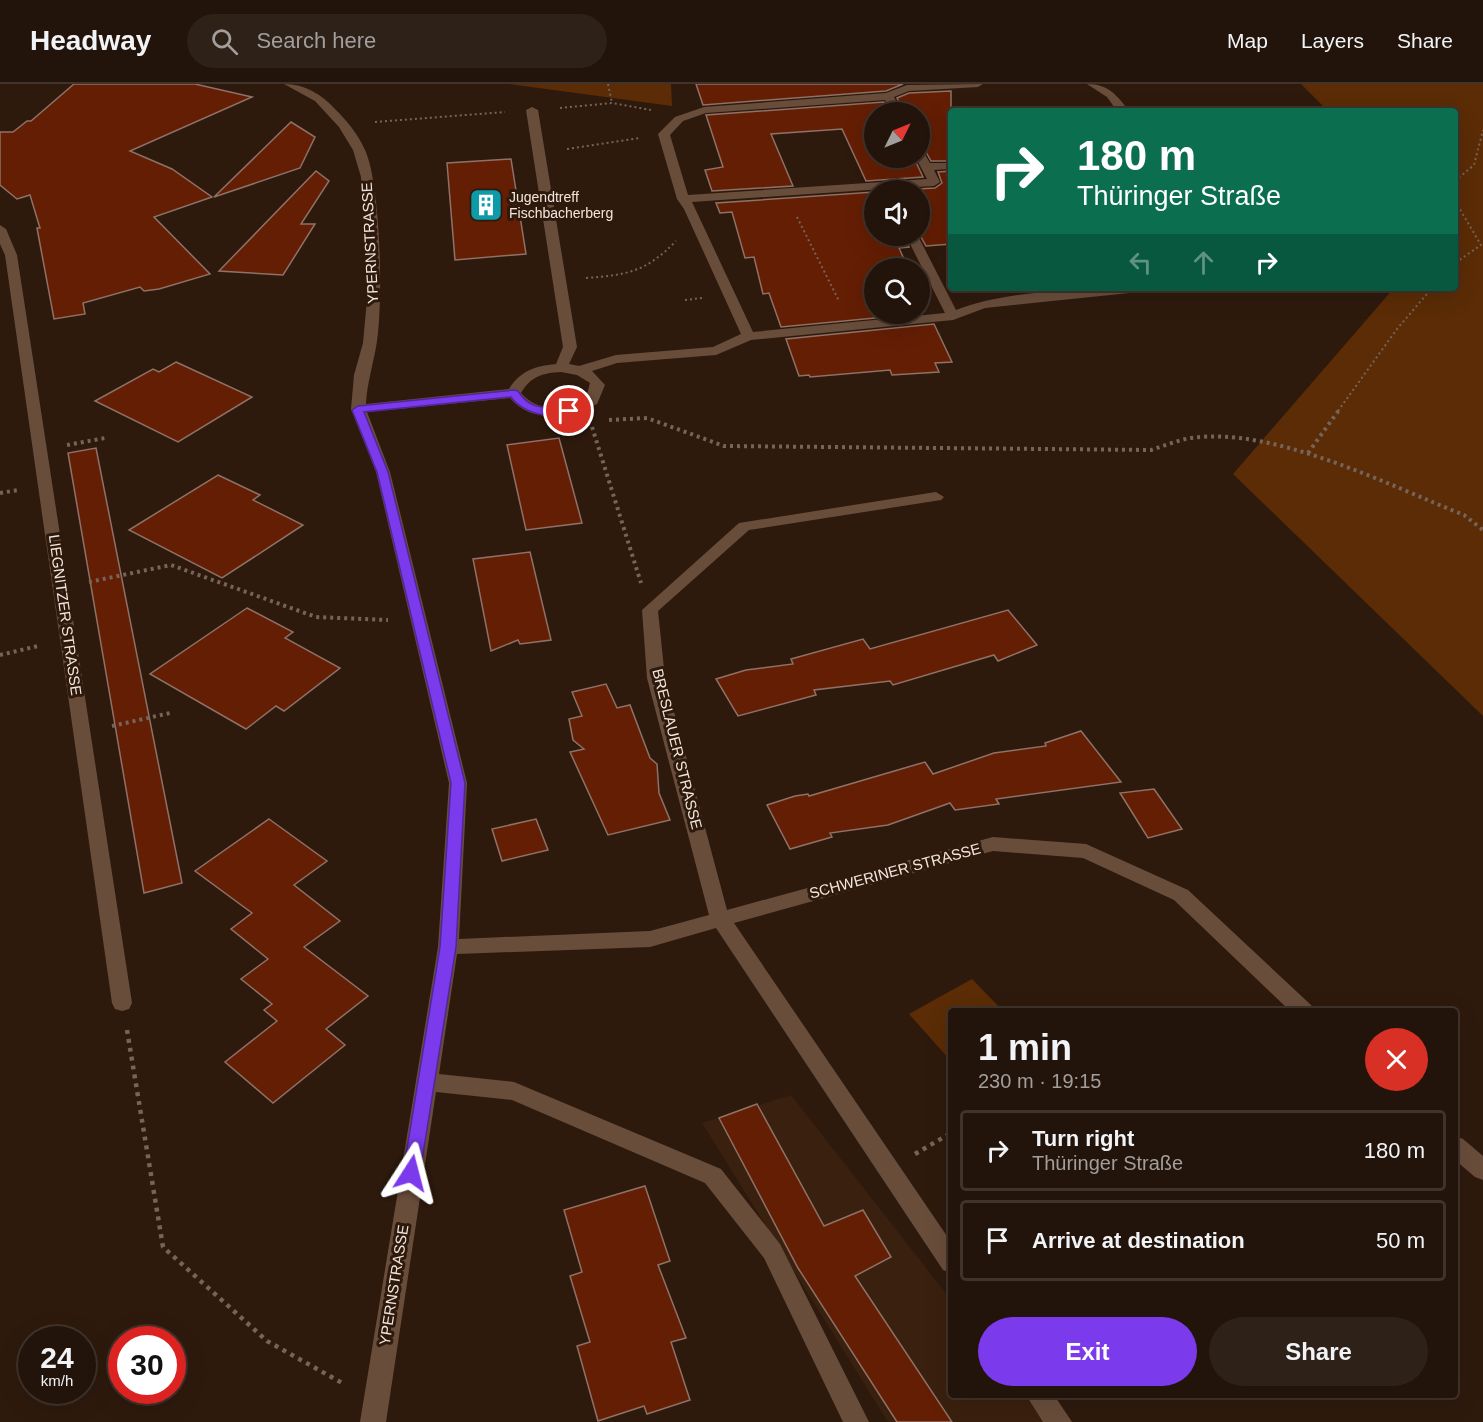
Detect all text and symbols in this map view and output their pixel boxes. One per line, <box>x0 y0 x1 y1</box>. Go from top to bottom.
search box <box>187 14 607 68</box>
text: Headway <box>30 25 151 56</box>
icon: search <box>208 25 241 58</box>
text: Search here <box>256 28 376 53</box>
text: Map <box>1227 29 1268 52</box>
text: Layers <box>1301 29 1364 52</box>
text: Share <box>1397 29 1453 52</box>
north arrow <box>864 102 930 168</box>
map controls <box>864 102 930 324</box>
icon: right <box>978 132 1056 210</box>
text: 180 m <box>1077 132 1196 179</box>
button: sound <box>864 180 930 246</box>
text: Thüringer Straße <box>1077 181 1281 211</box>
street label: YPERNSTRASSE <box>358 182 381 304</box>
building icon: Jugendtreff Fischbacherberg <box>468 187 504 223</box>
place label: Jugendtreff Fischbacherberg <box>509 189 613 221</box>
icon: left <box>1124 246 1157 279</box>
icon: ahead <box>1187 246 1220 279</box>
icon: right <box>1250 246 1283 279</box>
button: search <box>864 258 930 324</box>
pin <box>543 385 594 436</box>
icon: arrive <box>552 394 585 427</box>
street label: LIEGNITZER STRASSE <box>46 533 85 697</box>
street label: BRESLAUER STRASSE <box>649 667 706 831</box>
street label: SCHWERINER STRASSE <box>807 839 982 902</box>
text: 1 min <box>978 1027 1072 1068</box>
button: close <box>1365 1028 1428 1091</box>
text: 230 m · 19:15 <box>978 1070 1101 1092</box>
text: Turn right <box>1032 1126 1134 1151</box>
icon: right <box>981 1134 1014 1167</box>
text: 180 m <box>1364 1138 1425 1163</box>
position arrow <box>379 1141 443 1205</box>
text: Thüringer Straße <box>1032 1152 1183 1174</box>
street label: YPERNSTRASSE <box>376 1223 411 1346</box>
icon: arrive <box>981 1224 1014 1257</box>
text: Arrive at destination <box>1032 1228 1245 1253</box>
text: 50 m <box>1376 1228 1425 1253</box>
button: Exit <box>978 1317 1197 1386</box>
button: Share <box>1209 1317 1428 1386</box>
speed limit sign: 30 <box>108 1326 186 1404</box>
text: 24 <box>40 1341 74 1374</box>
text: km/h <box>41 1372 73 1389</box>

